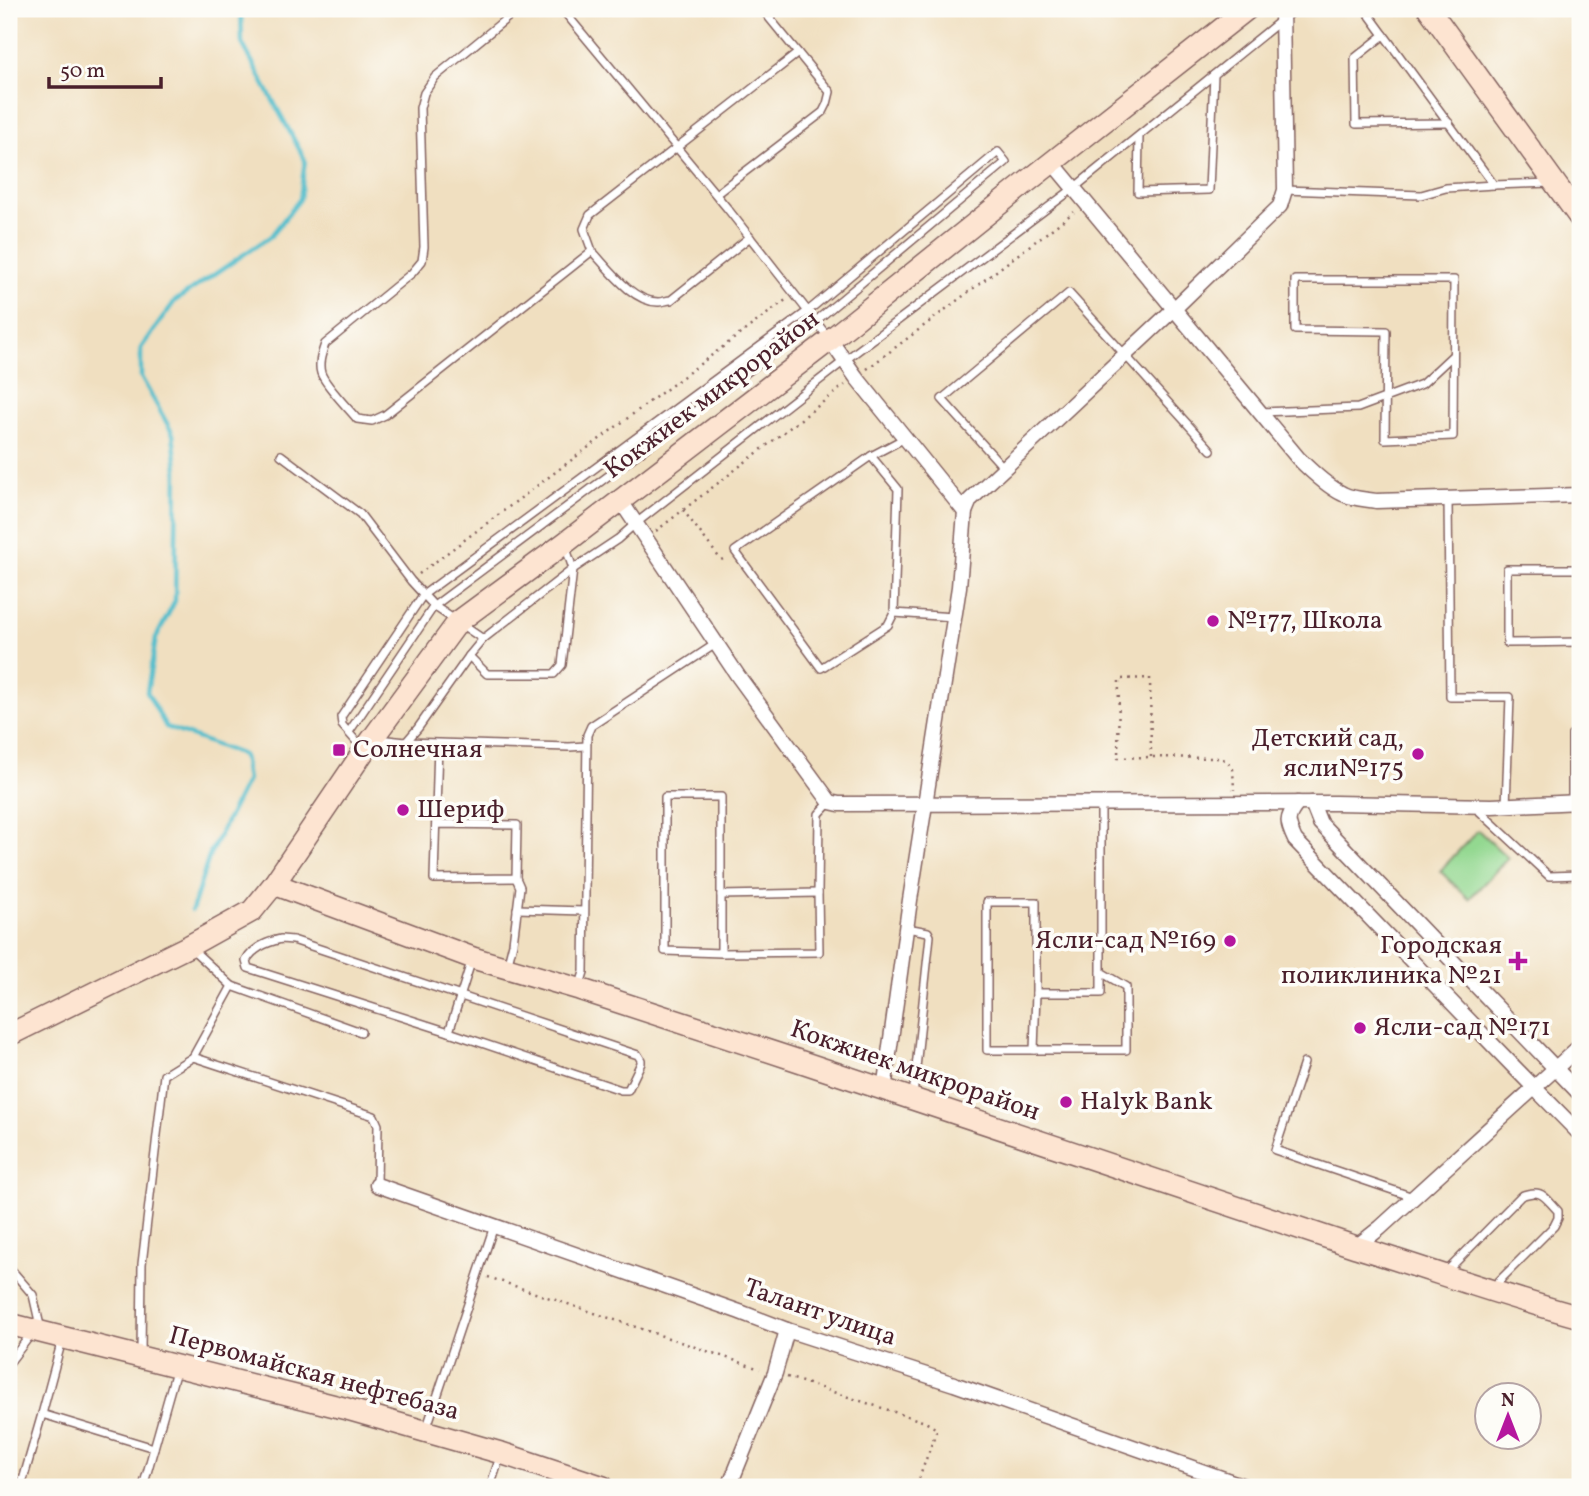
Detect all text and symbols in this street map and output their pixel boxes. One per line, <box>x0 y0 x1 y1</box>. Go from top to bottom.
scale bar <box>49 46 161 90</box>
text: 50 m <box>60 57 105 86</box>
street label: Кокжиек микрорайон <box>597 302 827 488</box>
place label: №177, Школа <box>1227 603 1383 639</box>
marker: №177, Школа <box>1205 613 1221 629</box>
place label: Детский сад, ясли№175 <box>1252 721 1404 787</box>
place label: Солнечная <box>353 732 482 768</box>
marker: Солнечная <box>331 742 347 758</box>
marker: Детский сад, ясли№175 <box>1410 746 1426 762</box>
place label: Шериф <box>417 792 505 828</box>
marker: Шериф <box>395 802 411 818</box>
place label: Ясли-сад №169 <box>1035 923 1216 959</box>
place label: Городская поликлиника №21 <box>1281 928 1502 994</box>
marker: Ясли-сад №169 <box>1222 933 1238 949</box>
marker: Городская поликлиника №21 <box>1508 951 1528 971</box>
place label: Ясли-сад №171 <box>1374 1010 1551 1046</box>
street label: Кокжиек микрорайон <box>785 1011 1045 1131</box>
marker: Ясли-сад №171 <box>1352 1020 1368 1036</box>
place label: Halyk Bank <box>1080 1084 1213 1120</box>
marker: Halyk Bank <box>1058 1094 1074 1110</box>
street label: Талант улица <box>739 1270 901 1356</box>
street label: Первомайская нефтебаза <box>165 1318 463 1430</box>
north arrow <box>1474 1380 1544 1450</box>
text: N <box>1501 1388 1515 1414</box>

